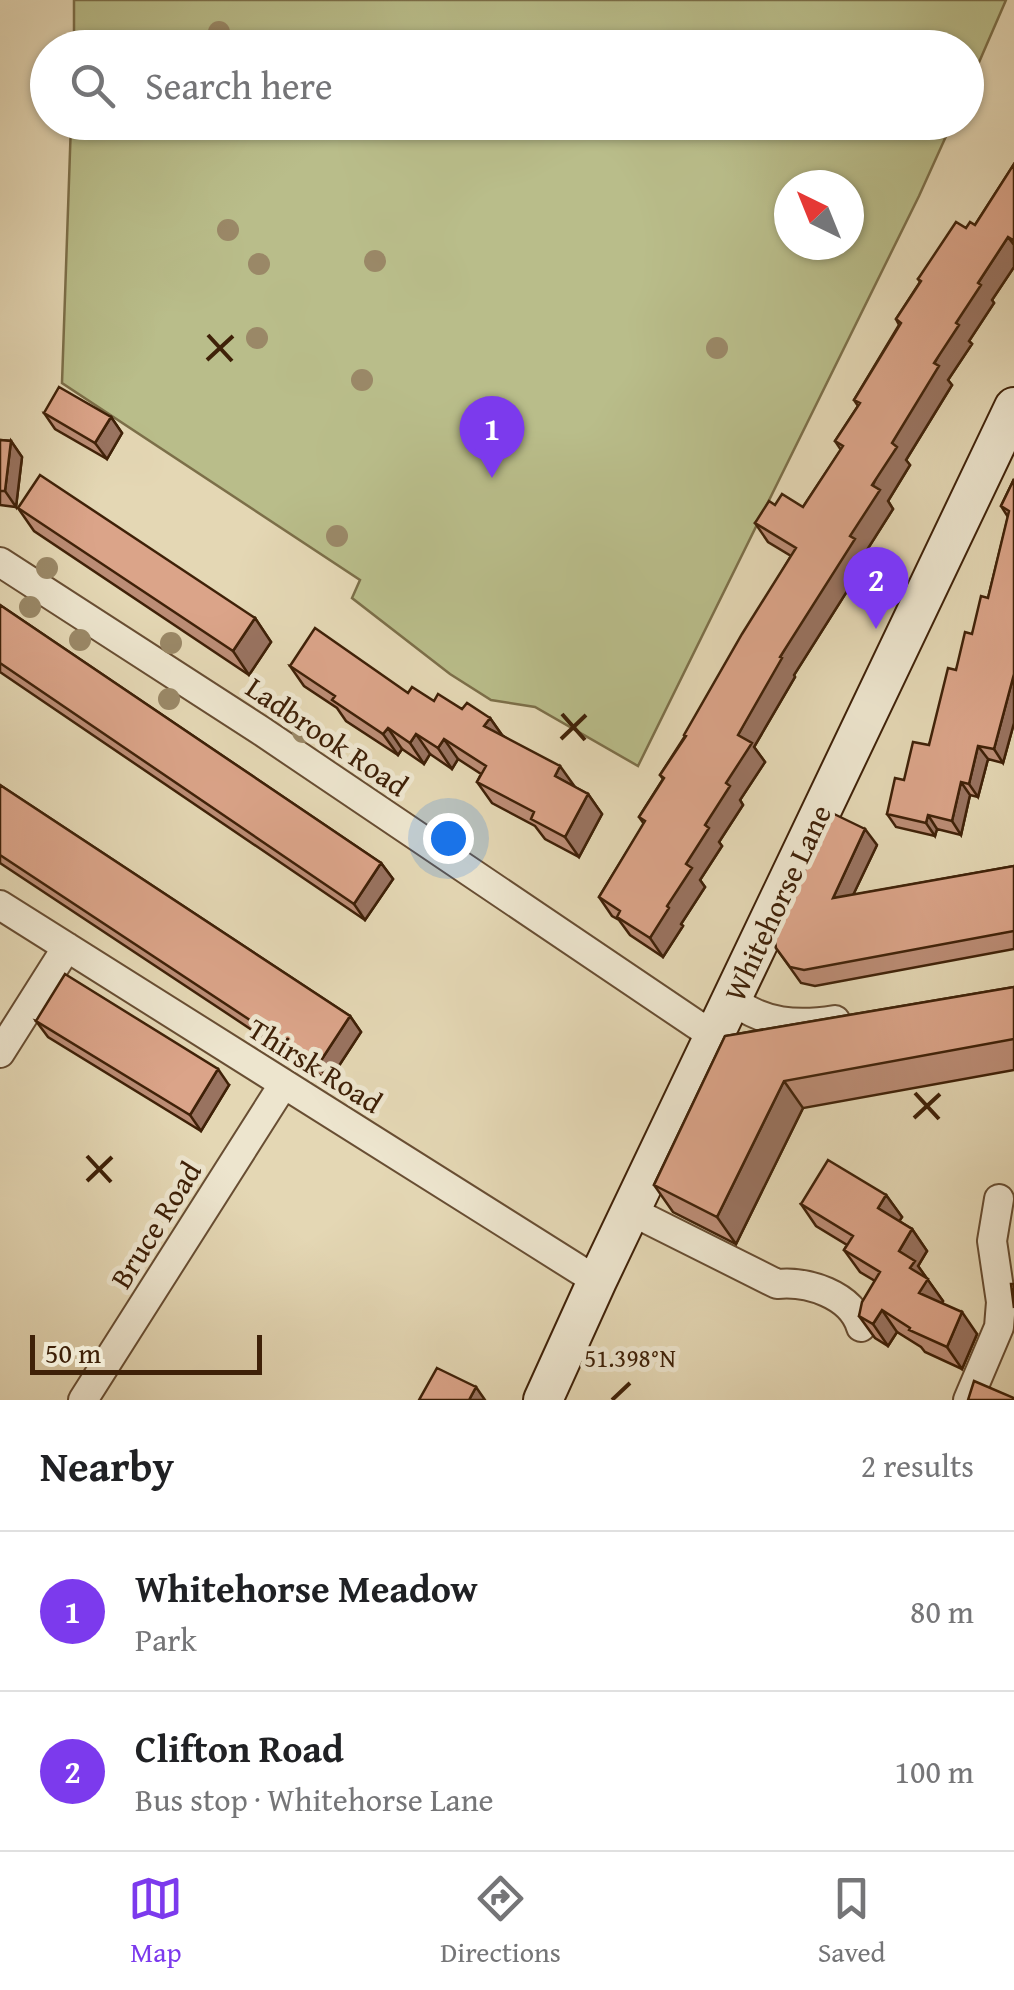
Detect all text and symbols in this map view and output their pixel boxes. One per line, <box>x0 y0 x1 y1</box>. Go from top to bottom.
search box <box>30 30 984 140</box>
text: Search here <box>145 57 333 113</box>
icon: search <box>65 58 120 113</box>
north arrow <box>774 170 864 260</box>
pin: 1 <box>460 396 524 478</box>
pin: 2 <box>844 546 908 629</box>
street label: Ladbrook Road <box>238 666 418 807</box>
street label: Whitehorse Lane <box>712 797 842 1008</box>
your location <box>423 813 474 864</box>
street label: Thirsk Road <box>240 1006 391 1124</box>
street label: Bruce Road <box>99 1152 212 1296</box>
scale bar <box>30 1330 262 1374</box>
text: 50 m <box>45 1332 101 1373</box>
text: 51.398°N <box>584 1340 676 1376</box>
text: Nearby <box>40 1435 174 1496</box>
text: 2 results <box>861 1442 974 1489</box>
text: Whitehorse Meadow <box>135 1560 478 1616</box>
text: 1 <box>64 1588 81 1635</box>
text: 80 m <box>910 1588 974 1635</box>
text: Park <box>135 1616 197 1663</box>
text: Clifton Road <box>135 1720 344 1776</box>
text: 2 <box>64 1748 81 1795</box>
text: 100 m <box>895 1748 974 1795</box>
text: Bus stop · Whitehorse Lane <box>135 1776 494 1823</box>
tab: Map <box>128 1871 183 1972</box>
tab: Directions <box>440 1871 561 1972</box>
tab: Saved <box>818 1871 886 1972</box>

